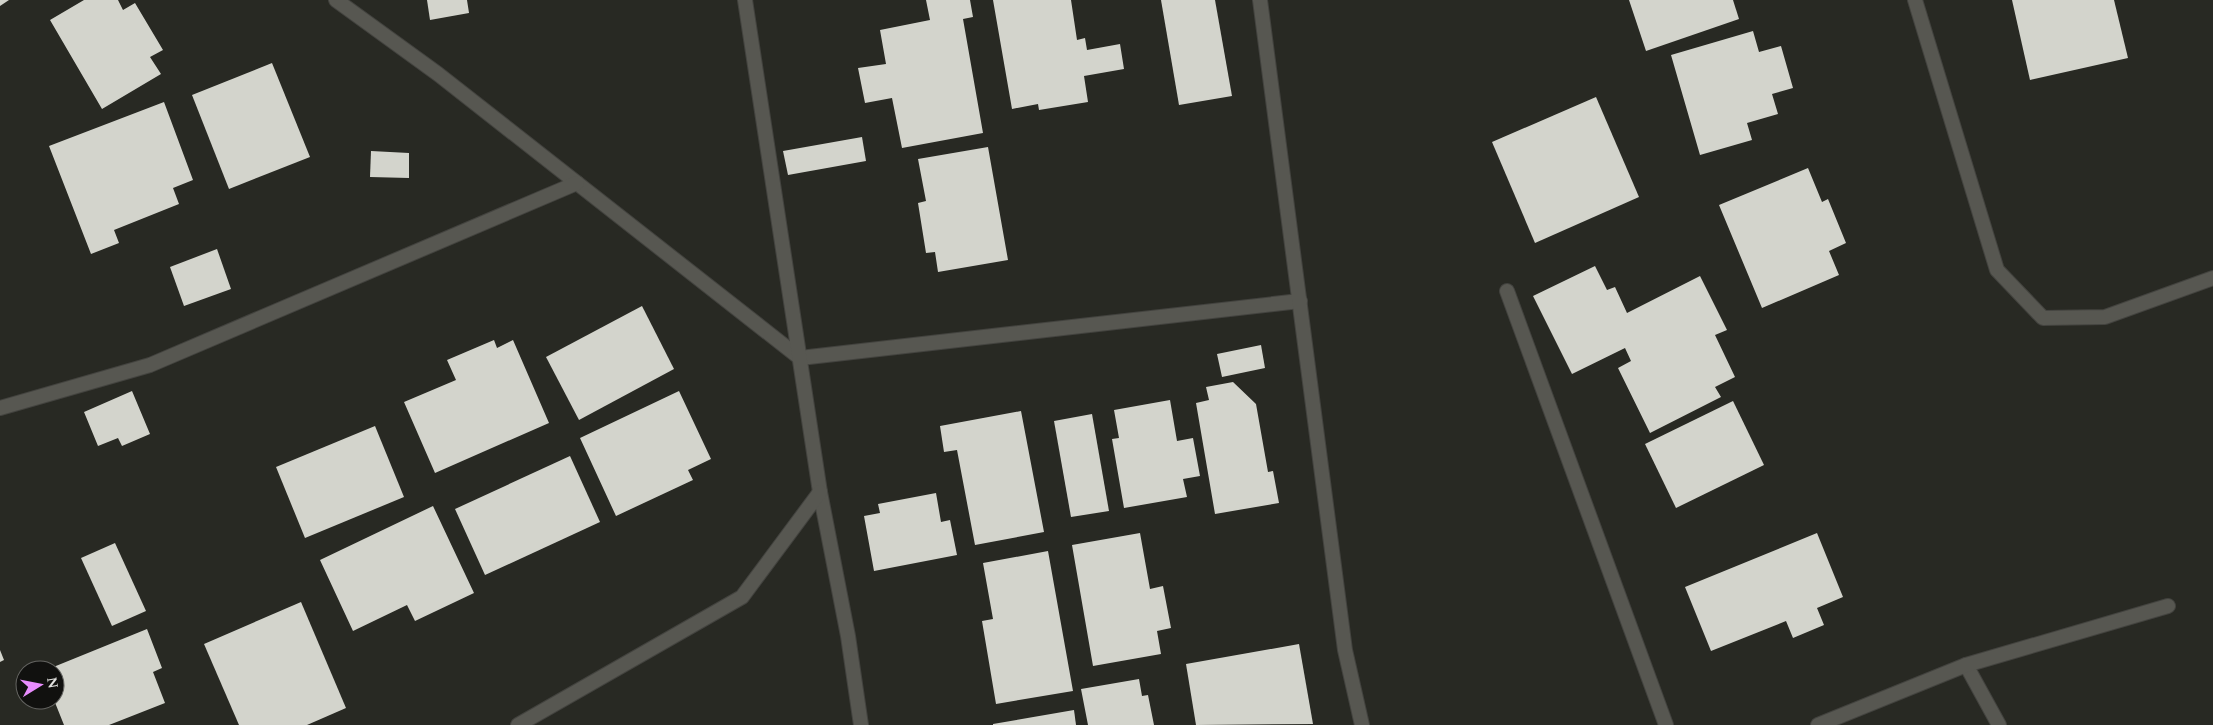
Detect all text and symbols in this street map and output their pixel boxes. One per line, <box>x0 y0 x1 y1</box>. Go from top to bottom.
north arrow <box>15 660 65 710</box>
text: N <box>41 675 64 690</box>

